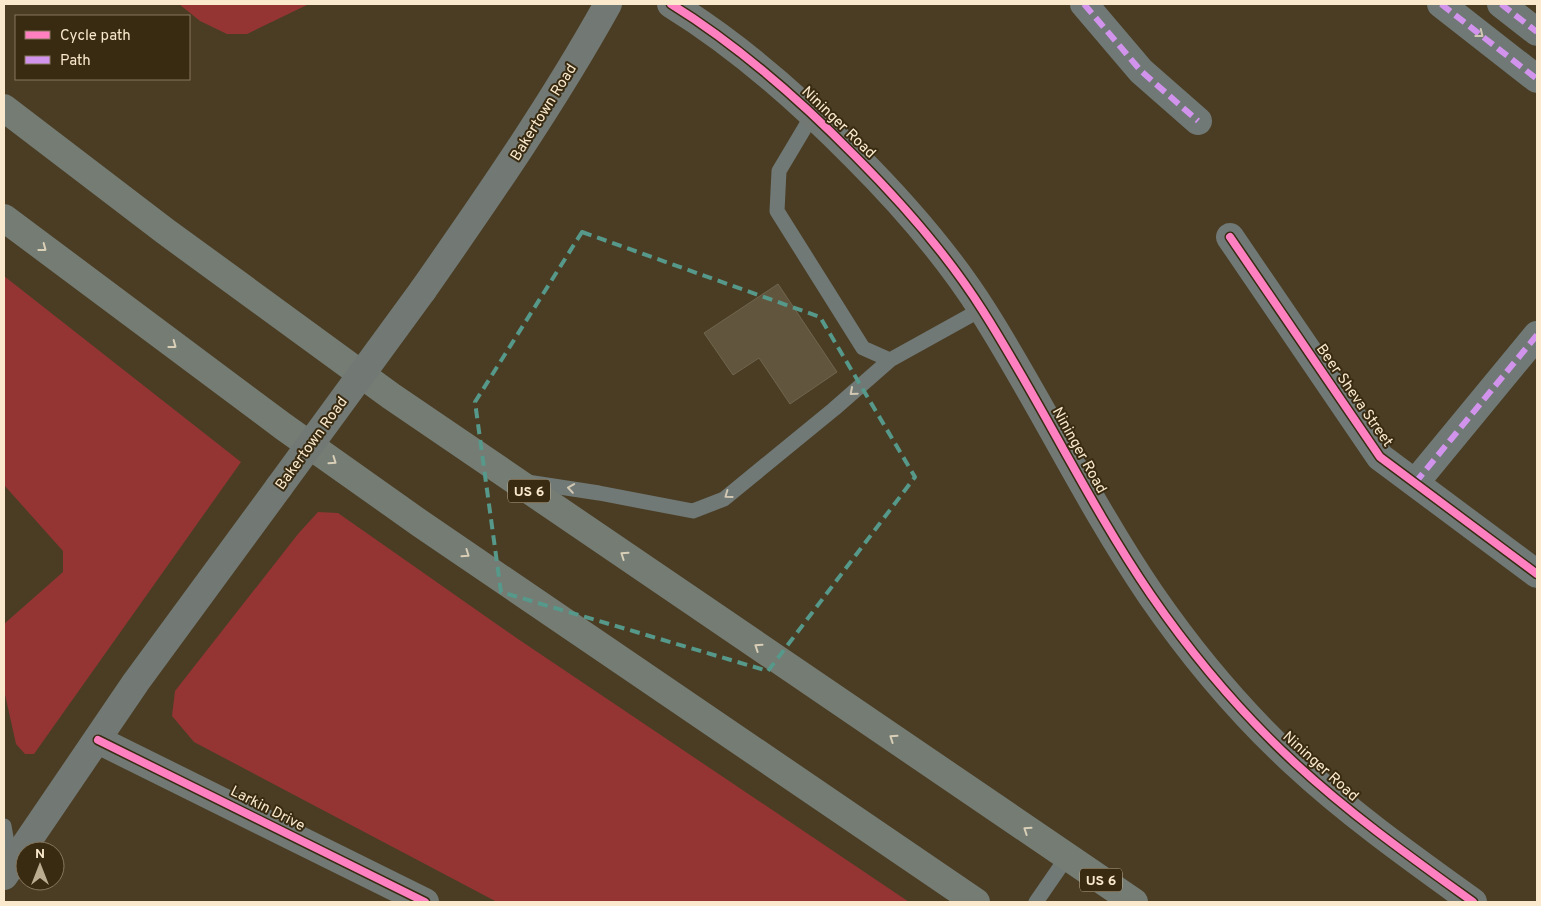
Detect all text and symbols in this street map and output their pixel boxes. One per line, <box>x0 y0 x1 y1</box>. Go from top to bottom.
legend <box>15 15 190 80</box>
text: Cycle path <box>60 27 131 46</box>
one-way arrow <box>1474 28 1483 36</box>
text: Path <box>60 52 91 71</box>
street label: Bakertown Road <box>507 61 582 165</box>
street label: Nininger Road <box>797 83 879 163</box>
one-way arrow <box>37 242 46 250</box>
one-way arrow <box>167 339 176 347</box>
street label: Beer Sheva Street <box>1311 341 1396 451</box>
one-way arrow <box>850 386 859 395</box>
street label: Bakertown Road <box>272 393 352 494</box>
street label: Nininger Road <box>1047 404 1110 497</box>
one-way arrow <box>327 455 337 464</box>
road number: US 6 <box>508 480 550 502</box>
one-way arrow <box>567 484 576 494</box>
one-way arrow <box>724 489 734 498</box>
one-way arrow <box>460 548 470 557</box>
one-way arrow <box>620 552 629 562</box>
one-way arrow <box>755 644 764 653</box>
street label: Nininger Road <box>1278 728 1362 806</box>
one-way arrow <box>889 735 898 744</box>
street label: Larkin Drive <box>227 782 308 836</box>
one-way arrow <box>1023 826 1032 836</box>
north arrow <box>15 841 65 891</box>
text: N <box>35 846 45 863</box>
road number: US 6 <box>1080 868 1122 892</box>

